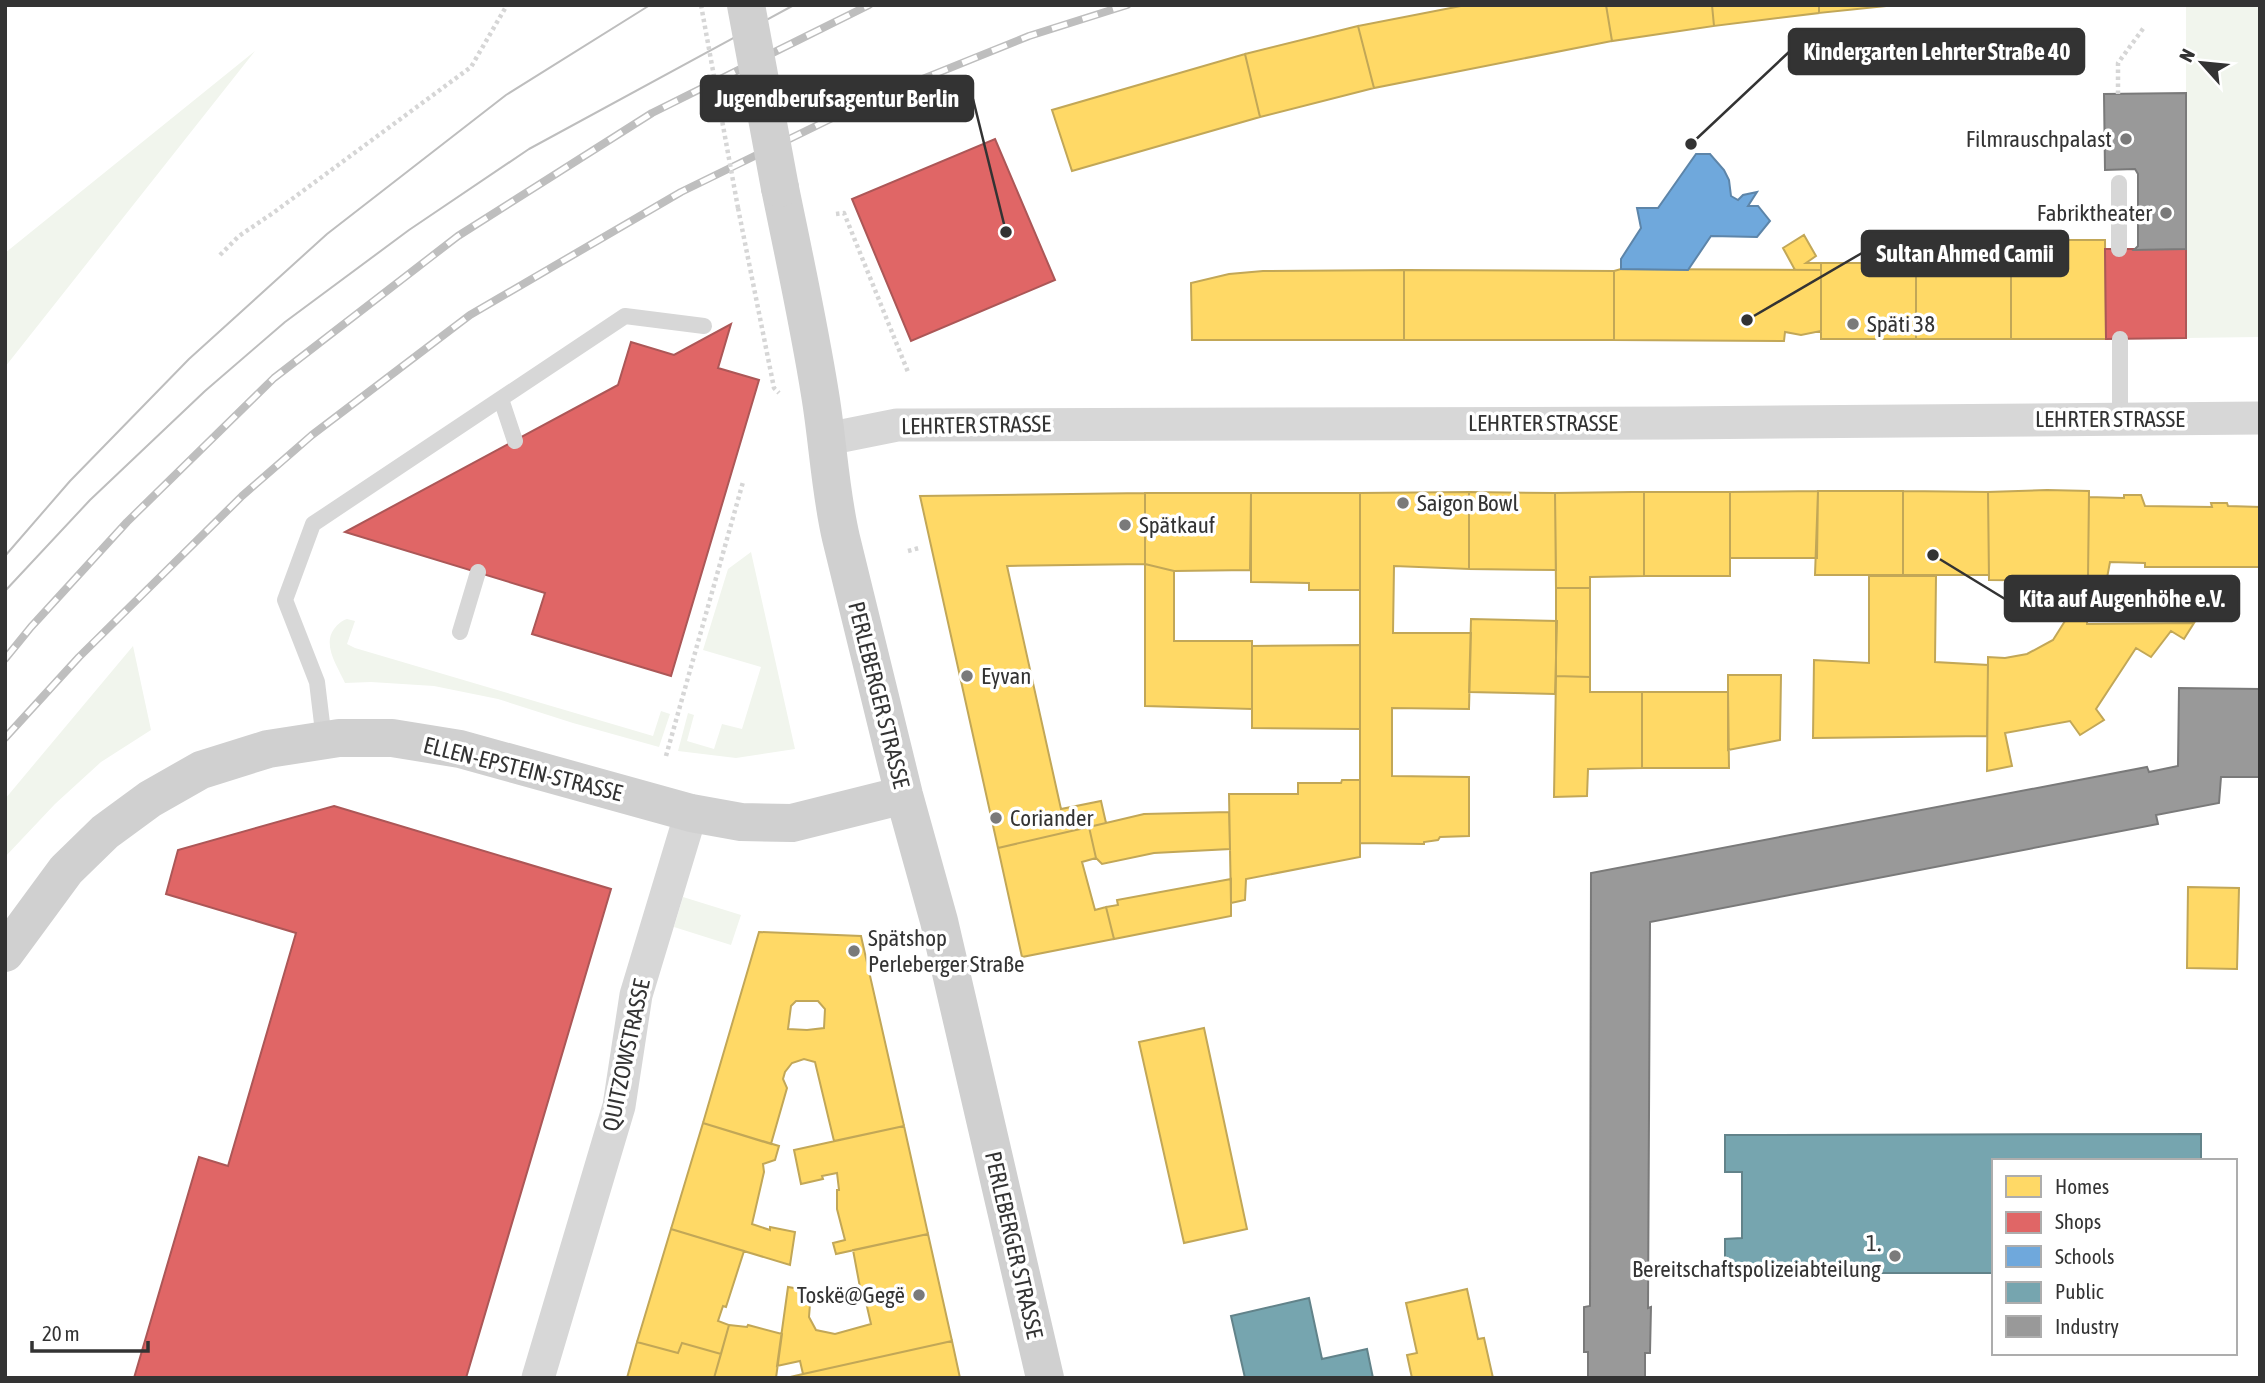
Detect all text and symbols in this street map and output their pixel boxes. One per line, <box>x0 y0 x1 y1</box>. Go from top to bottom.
north arrow <box>2167 28 2237 98</box>
callout: Kindergarten Lehrter Straße 40 <box>1789 29 2084 74</box>
text: Kindergarten Lehrter Straße 40 <box>1803 38 2071 65</box>
text: N <box>2175 45 2199 65</box>
callout: Jugendberufsagentur Berlin <box>701 76 973 121</box>
text: Jugendberufsagentur Berlin <box>714 85 959 112</box>
place label: Filmrauschpalast <box>1966 126 2112 152</box>
marker: Filmrauschpalast <box>2118 131 2134 147</box>
place label: Fabriktheater <box>2037 200 2153 226</box>
marker: Fabriktheater <box>2158 205 2174 221</box>
callout: Sultan Ahmed Camii <box>1862 231 2068 276</box>
text: Sultan Ahmed Camii <box>1876 240 2054 267</box>
place label: Späti 38 <box>1867 311 1935 337</box>
marker: Späti 38 <box>1845 316 1861 332</box>
street label: LEHRTER STRASSE <box>2035 406 2185 432</box>
street label: LEHRTER STRASSE <box>1468 410 1618 436</box>
street label: LEHRTER STRASSE <box>901 411 1051 439</box>
place label: Saigon Bowl <box>1417 490 1519 516</box>
marker: Saigon Bowl <box>1395 495 1411 511</box>
place label: Spätkauf <box>1139 512 1215 538</box>
marker: Spätkauf <box>1117 517 1133 533</box>
callout: Kita auf Augenhöhe e.V. <box>2005 576 2239 621</box>
text: Kita auf Augenhöhe e.V. <box>2019 585 2225 612</box>
street label: PERLEBERGER STRASSE <box>843 599 915 791</box>
place label: Eyvan <box>981 663 1031 689</box>
marker: Eyvan <box>959 668 975 684</box>
street label: ELLEN-EPSTEIN-STRASSE <box>421 732 625 806</box>
place label: Coriander <box>1010 805 1094 831</box>
marker: Coriander <box>988 810 1004 826</box>
place label: Spätshop Perleberger Straße <box>868 925 1024 977</box>
marker: Spätshop Perleberger Straße <box>846 943 862 959</box>
street label: QUITZOWSTRASSE <box>597 976 655 1133</box>
street label: PERLEBERGER STRASSE <box>980 1149 1048 1341</box>
legend <box>1992 1159 2237 1355</box>
text: Homes <box>2055 1174 2109 1198</box>
text: Shops <box>2055 1209 2101 1233</box>
place label: 1. Bereitschaftspolizeiabteilung <box>1632 1230 1881 1282</box>
text: Schools <box>2055 1244 2115 1268</box>
marker: 1. Bereitschaftspolizeiabteilung <box>1887 1248 1903 1264</box>
text: Public <box>2055 1279 2104 1303</box>
place label: Toskë@Gegë <box>797 1282 905 1308</box>
marker: Toskë@Gegë <box>911 1287 927 1303</box>
scale bar <box>32 1310 147 1354</box>
text: Industry <box>2055 1314 2119 1338</box>
text: 20 m <box>42 1321 80 1345</box>

